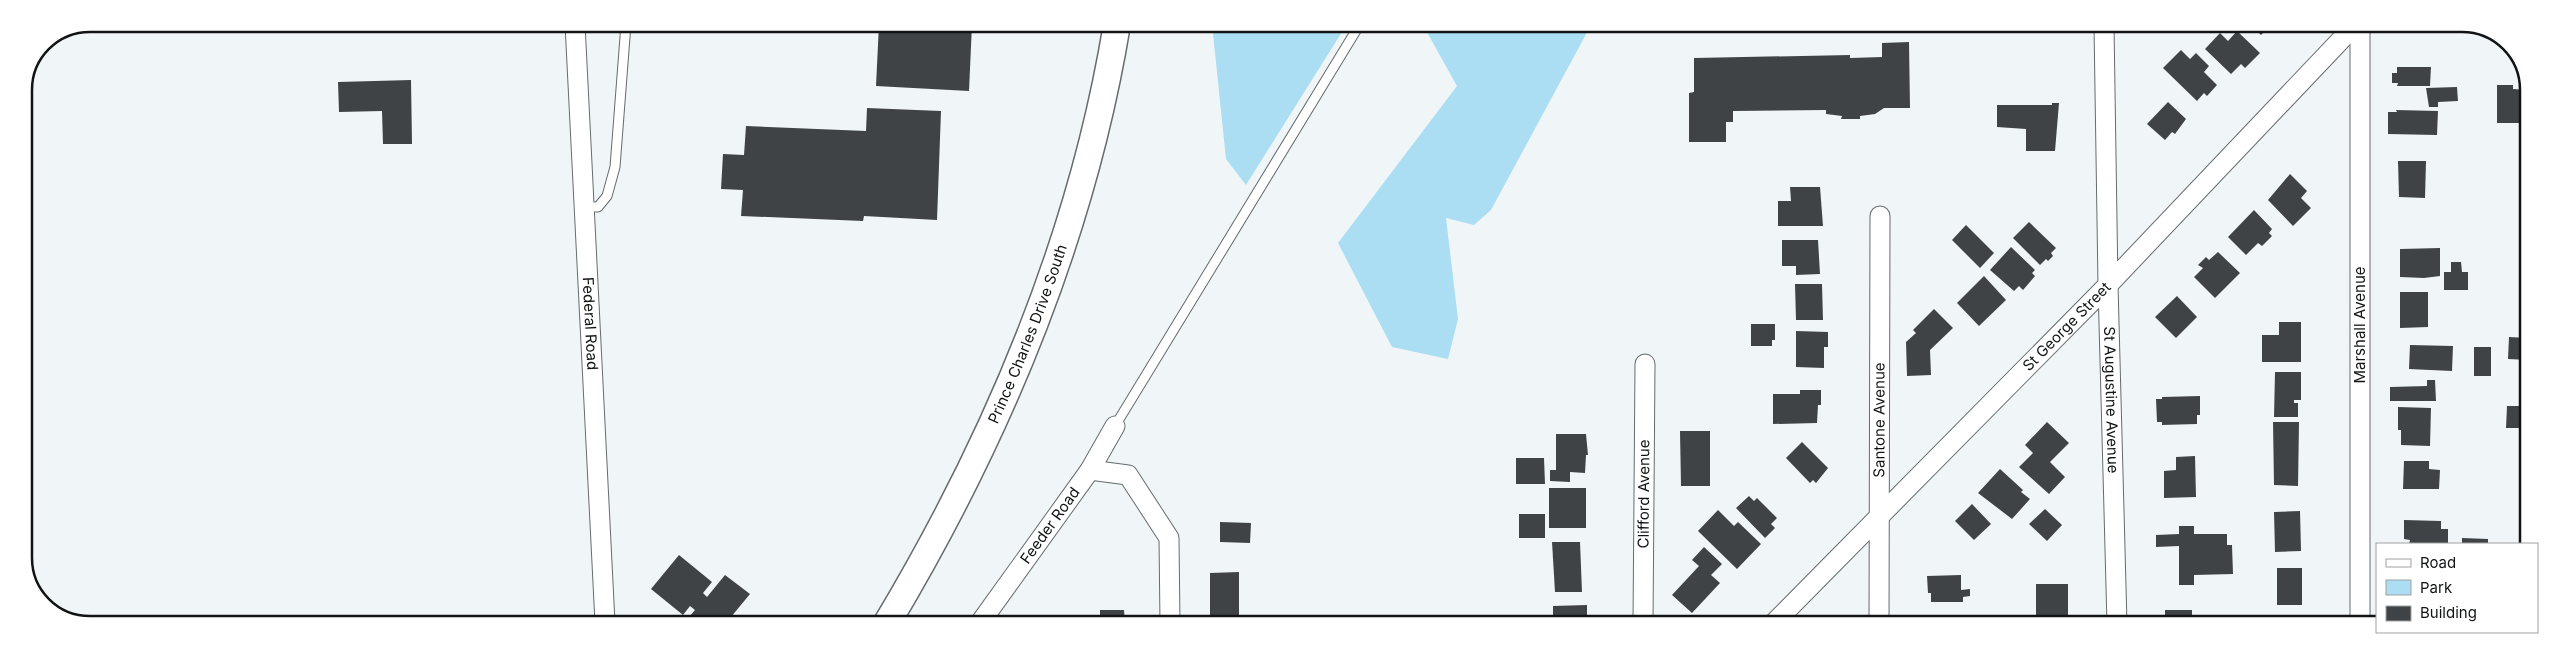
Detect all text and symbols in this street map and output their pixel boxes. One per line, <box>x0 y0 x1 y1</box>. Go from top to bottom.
street label: Prince Charles Drive South <box>983 242 1071 426</box>
street label: Marshall Avenue <box>2350 266 2369 384</box>
street label: Federal Road <box>579 277 602 371</box>
street label: St George Street <box>2018 278 2115 375</box>
street label: St Augustine Avenue <box>2100 326 2123 474</box>
street label: Santone Avenue <box>1869 362 1889 478</box>
street label: Clifford Avenue <box>1634 439 1653 549</box>
street label: Feeder Road <box>1016 483 1084 567</box>
legend <box>2376 543 2538 633</box>
text: Road <box>2420 553 2456 572</box>
text: Park <box>2420 578 2453 597</box>
text: Building <box>2420 603 2477 622</box>

